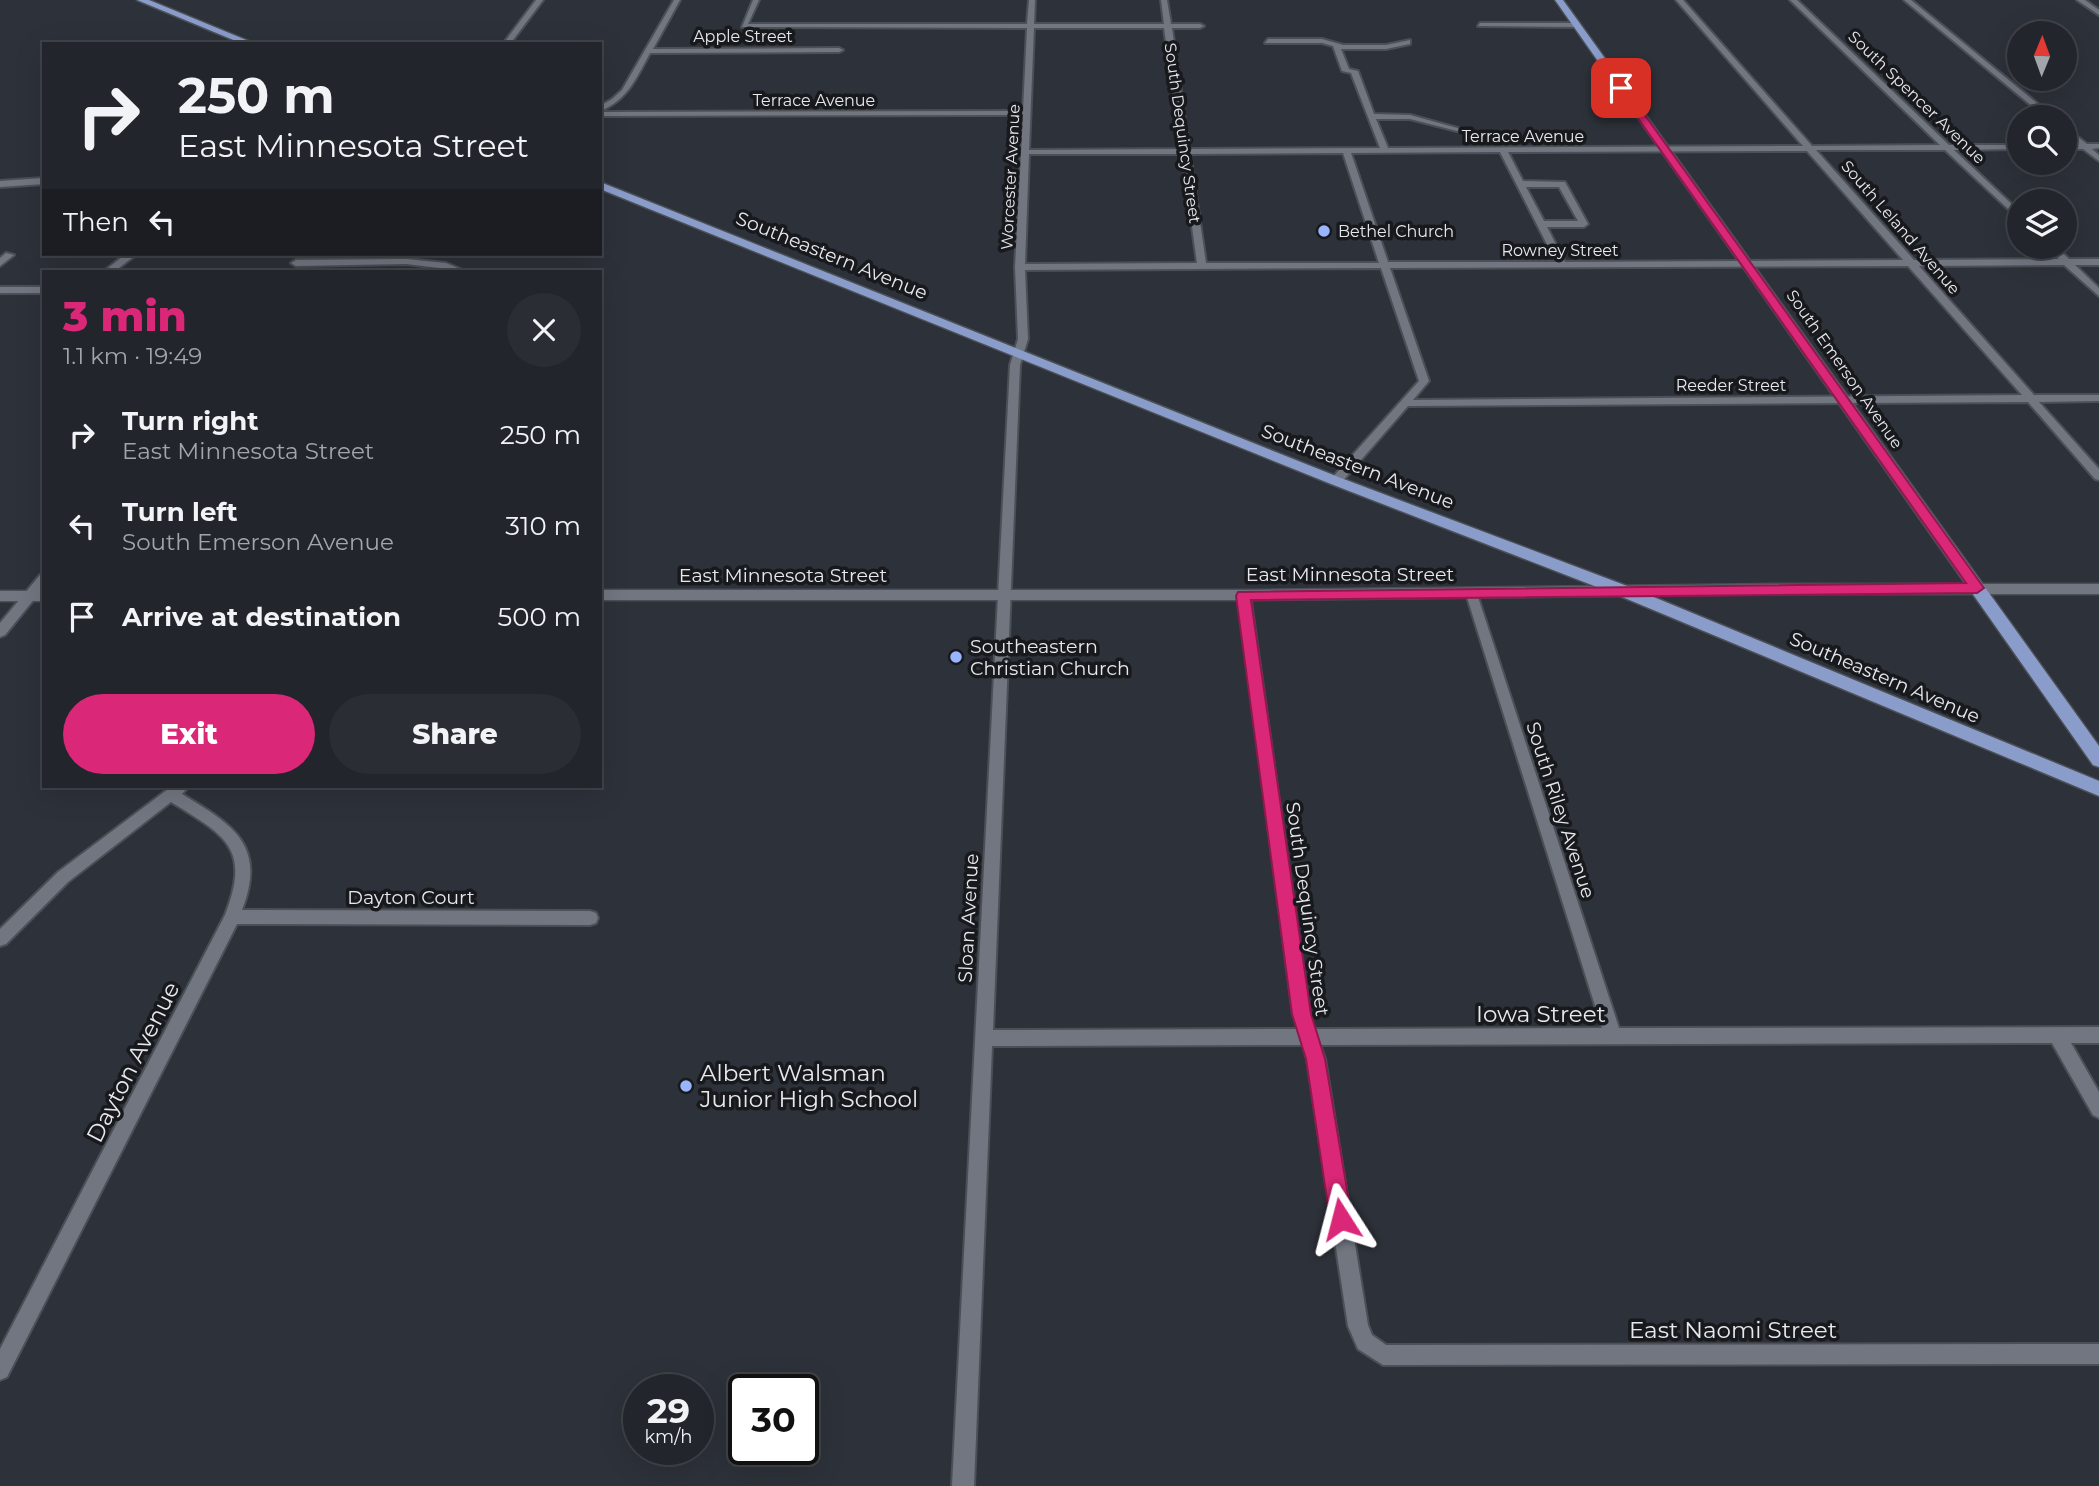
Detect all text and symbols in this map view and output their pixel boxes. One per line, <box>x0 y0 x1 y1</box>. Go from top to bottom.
north arrow <box>2007 21 2077 91</box>
map controls <box>2007 21 2077 259</box>
street label: Apple Street <box>693 27 793 46</box>
street label: South Spencer Avenue <box>1844 27 1989 168</box>
street label: South Dequincy Street <box>1160 42 1205 225</box>
pin <box>1591 58 1651 118</box>
text: 250 m <box>178 66 335 125</box>
icon: arrive <box>1602 69 1640 107</box>
icon: right <box>63 70 154 161</box>
street label: Terrace Avenue <box>753 91 875 110</box>
street label: Worcester Avenue <box>997 103 1024 251</box>
button: search <box>2007 105 2077 175</box>
text: East Minnesota Street <box>178 126 529 165</box>
street label: Terrace Avenue <box>1462 127 1584 146</box>
street label: South Leland Avenue <box>1837 157 1964 298</box>
button: layers <box>2007 189 2077 259</box>
icon: left <box>143 203 181 241</box>
text: Then <box>63 206 129 238</box>
street label: Southeastern Avenue <box>733 207 931 304</box>
place label: Bethel Church <box>1338 222 1454 241</box>
marker: Bethel Church <box>1316 223 1332 239</box>
street label: Rowney Street <box>1501 241 1619 260</box>
street label: South Emerson Avenue <box>1783 286 1907 452</box>
text: 3 min <box>63 290 187 342</box>
button: close <box>507 293 581 367</box>
text: 1.1 km · 19:49 <box>63 342 202 370</box>
street label: Reeder Street <box>1676 376 1787 395</box>
text: Turn right <box>122 405 258 437</box>
icon: right <box>63 416 101 454</box>
text: 250 m <box>500 419 581 451</box>
street label: Southeastern Avenue <box>1258 419 1457 514</box>
text: East Minnesota Street <box>122 437 374 465</box>
text: Turn left <box>122 496 238 528</box>
icon: left <box>63 507 101 545</box>
text: 310 m <box>505 510 581 542</box>
text: South Emerson Avenue <box>122 528 394 556</box>
street label: East Minnesota Street <box>1246 563 1454 586</box>
street label: East Minnesota Street <box>679 564 887 587</box>
icon: arrive <box>63 598 101 636</box>
text: Arrive at destination <box>122 601 401 633</box>
text: 500 m <box>497 601 581 633</box>
street label: Southeastern Avenue <box>1786 627 1983 728</box>
place label: Southeastern Christian Church <box>970 635 1130 680</box>
marker: Southeastern Christian Church <box>948 649 964 665</box>
button: Exit <box>63 694 315 774</box>
button: Share <box>329 694 581 774</box>
street label: South Riley Avenue <box>1521 719 1600 901</box>
street label: South Dequincy Street <box>1281 801 1334 1018</box>
street label: Sloan Avenue <box>954 853 983 983</box>
street label: Dayton Court <box>347 886 475 909</box>
street label: Dayton Avenue <box>80 977 186 1147</box>
street label: Iowa Street <box>1476 1000 1606 1028</box>
place label: Albert Walsman Junior High School <box>699 1059 918 1113</box>
marker: Albert Walsman Junior High School <box>678 1078 694 1094</box>
position arrow <box>1304 1182 1378 1256</box>
street label: East Naomi Street <box>1629 1316 1837 1344</box>
speed limit sign: 30 <box>728 1374 819 1465</box>
text: 29 <box>647 1389 690 1432</box>
text: km/h <box>644 1426 693 1448</box>

